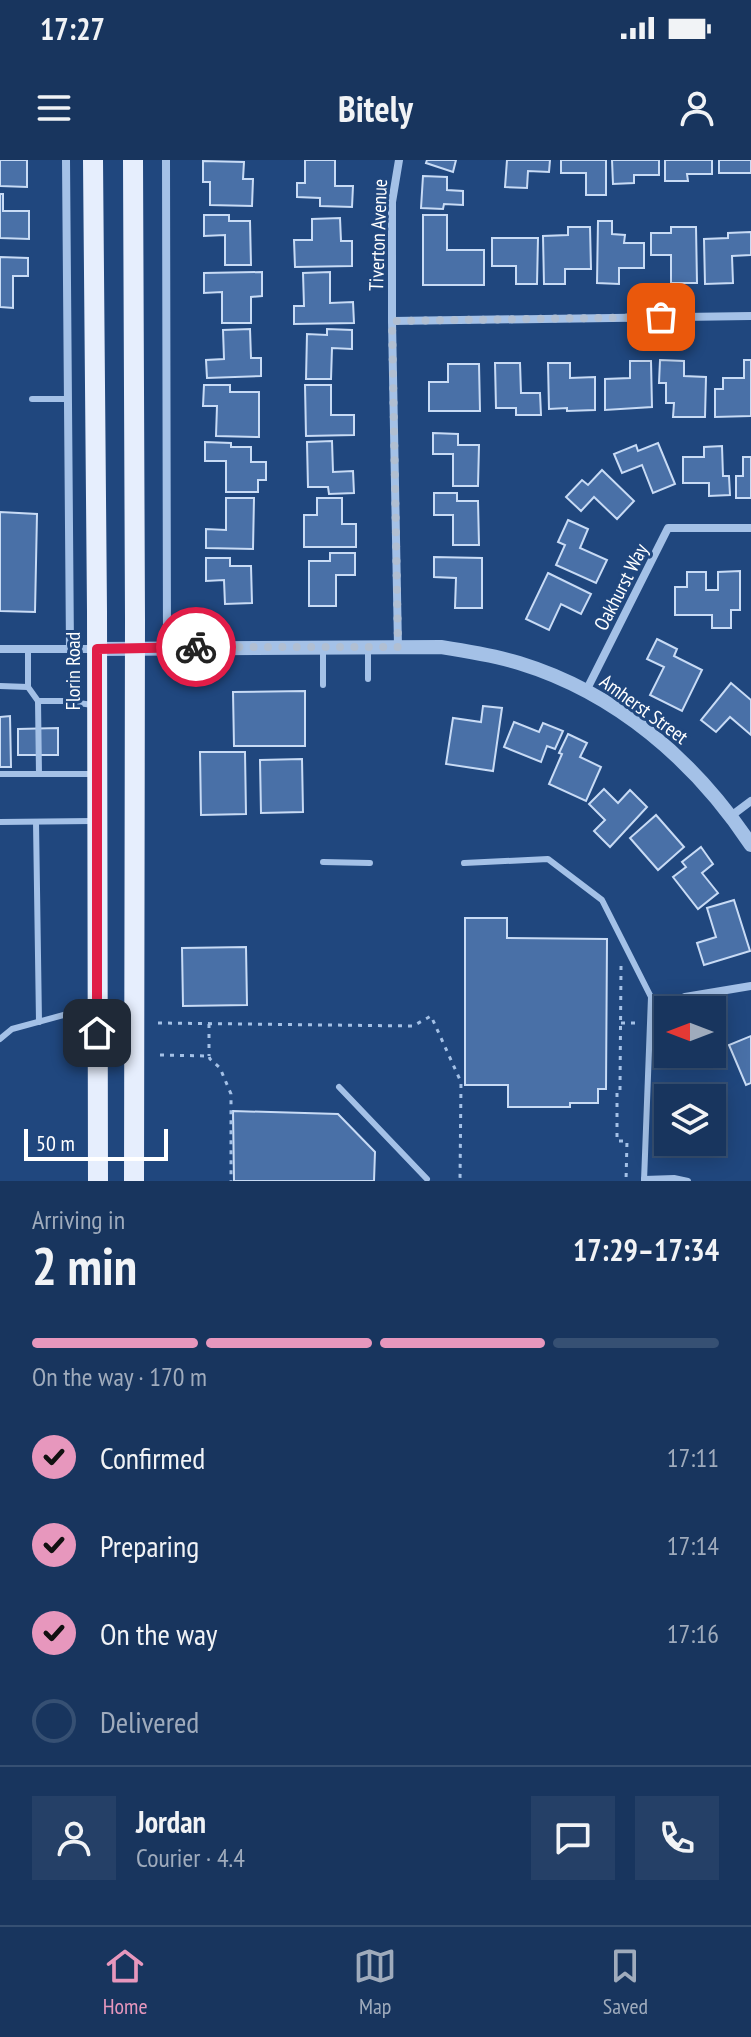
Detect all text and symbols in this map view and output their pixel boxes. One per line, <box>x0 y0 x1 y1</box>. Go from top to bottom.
text: 17:27 <box>40 9 105 48</box>
text: Bitely <box>338 85 413 132</box>
icon: menu <box>32 86 76 130</box>
icon: person <box>675 86 719 130</box>
street label: Tiverton Avenue <box>363 178 393 292</box>
pin <box>627 283 695 351</box>
icon: bag <box>639 295 683 339</box>
street label: Oakhurst Way <box>588 539 654 635</box>
courier <box>156 607 236 687</box>
icon: bike <box>174 625 218 669</box>
street label: Florin Road <box>60 632 86 710</box>
street label: Amherst Street <box>595 668 694 750</box>
north arrow <box>654 996 726 1068</box>
map controls <box>654 996 726 1156</box>
pin <box>63 999 131 1067</box>
icon: home <box>75 1011 119 1055</box>
button: layers <box>654 1084 726 1156</box>
scale bar <box>24 1125 168 1161</box>
text: 50 m <box>36 1129 75 1157</box>
text: Arriving in <box>32 1203 125 1236</box>
text: 17:29–17:34 <box>573 1230 719 1269</box>
text: 2 min <box>32 1232 137 1299</box>
text: On the way · 170 m <box>32 1360 207 1393</box>
icon: check <box>32 1435 76 1479</box>
text: Confirmed <box>100 1438 205 1477</box>
text: 17:11 <box>667 1441 719 1474</box>
icon: check <box>32 1523 76 1567</box>
text: Preparing <box>100 1526 199 1565</box>
text: 17:14 <box>667 1529 719 1562</box>
icon: check <box>32 1611 76 1655</box>
text: On the way <box>100 1614 217 1653</box>
text: 17:16 <box>667 1617 719 1650</box>
text: Delivered <box>100 1702 199 1741</box>
button: person <box>32 1796 116 1880</box>
button: chat <box>531 1796 615 1880</box>
button: phone <box>635 1796 719 1880</box>
text: Jordan <box>136 1802 206 1841</box>
text: Courier · 4.4 <box>136 1841 245 1874</box>
tab: Home <box>103 1944 148 2020</box>
tab: Map <box>353 1944 397 2020</box>
tab: Saved <box>603 1944 648 2020</box>

